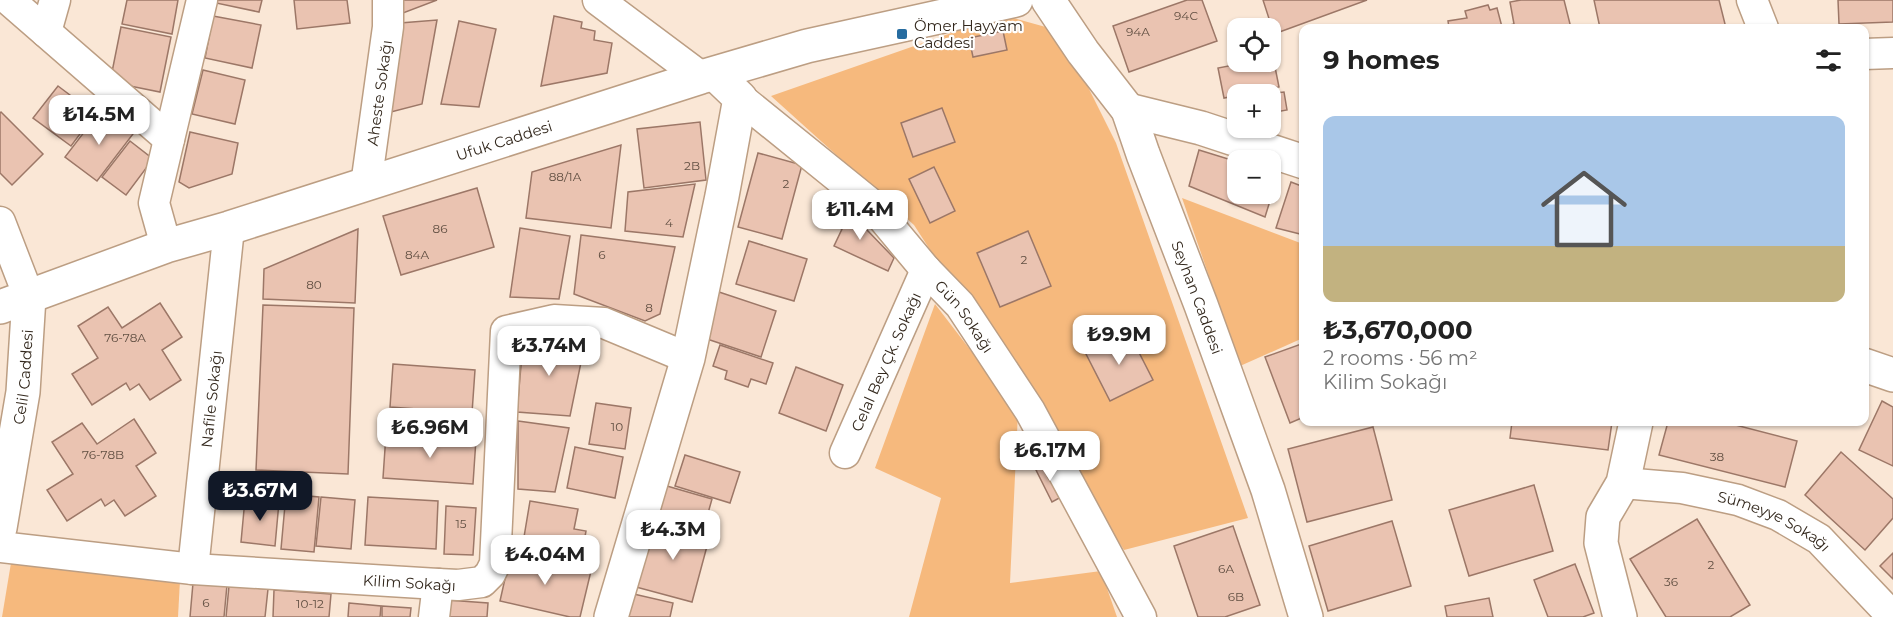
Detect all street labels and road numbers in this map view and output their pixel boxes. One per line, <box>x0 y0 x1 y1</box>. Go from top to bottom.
street label: Aheste Sokağı <box>362 39 396 147</box>
street label: Ufuk Caddesi <box>453 116 555 164</box>
street label: Seyhan Caddesi <box>1168 238 1227 357</box>
street label: Gün Sokağı <box>931 276 998 356</box>
street label: Celal Bey Çk. Sokağı <box>846 289 925 434</box>
street label: Celil Caddesi <box>8 329 36 426</box>
street label: Nafile Sokağı <box>196 349 226 449</box>
street label: Sümeyye Sokağı <box>1716 486 1835 555</box>
street label: Kilim Sokağı <box>362 570 456 594</box>

